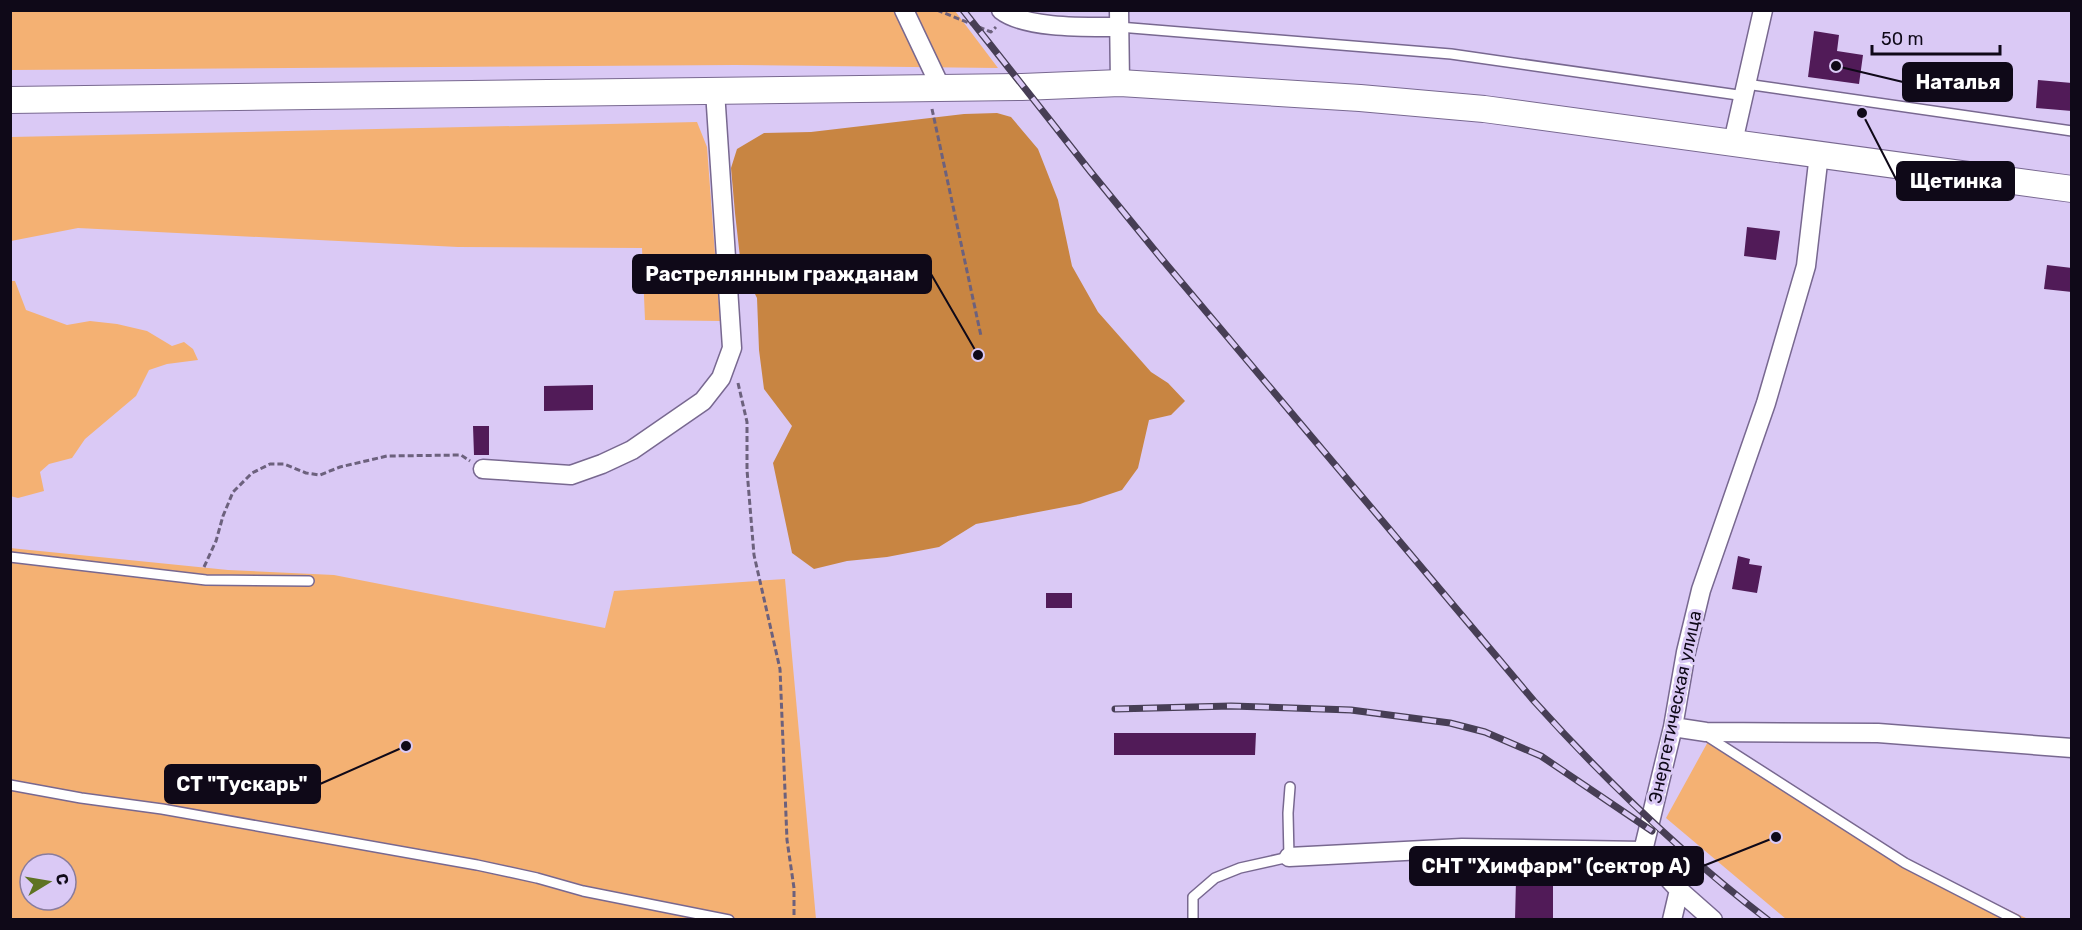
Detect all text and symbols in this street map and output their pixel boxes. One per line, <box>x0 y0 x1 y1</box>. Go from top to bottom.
scale bar <box>1872 18 2000 56</box>
text: 50 m <box>1881 28 1924 50</box>
callout: Наталья <box>1903 63 2012 101</box>
text: Наталья <box>1915 70 2001 94</box>
callout: Щетинка <box>1897 162 2014 200</box>
text: Щетинка <box>1910 169 2002 193</box>
callout: Растрелянным гражданам <box>633 255 931 293</box>
text: Растрелянным гражданам <box>645 262 919 286</box>
street label: Энергетическая улица <box>1644 609 1706 805</box>
callout: СТ "Тускарь" <box>165 765 320 803</box>
text: СТ "Тускарь" <box>176 772 308 796</box>
callout: СНТ "Химфарм" (сектор А) <box>1410 847 1703 885</box>
north arrow <box>18 852 78 912</box>
text: СНТ "Химфарм" (сектор А) <box>1422 854 1690 878</box>
text: С <box>52 872 73 887</box>

